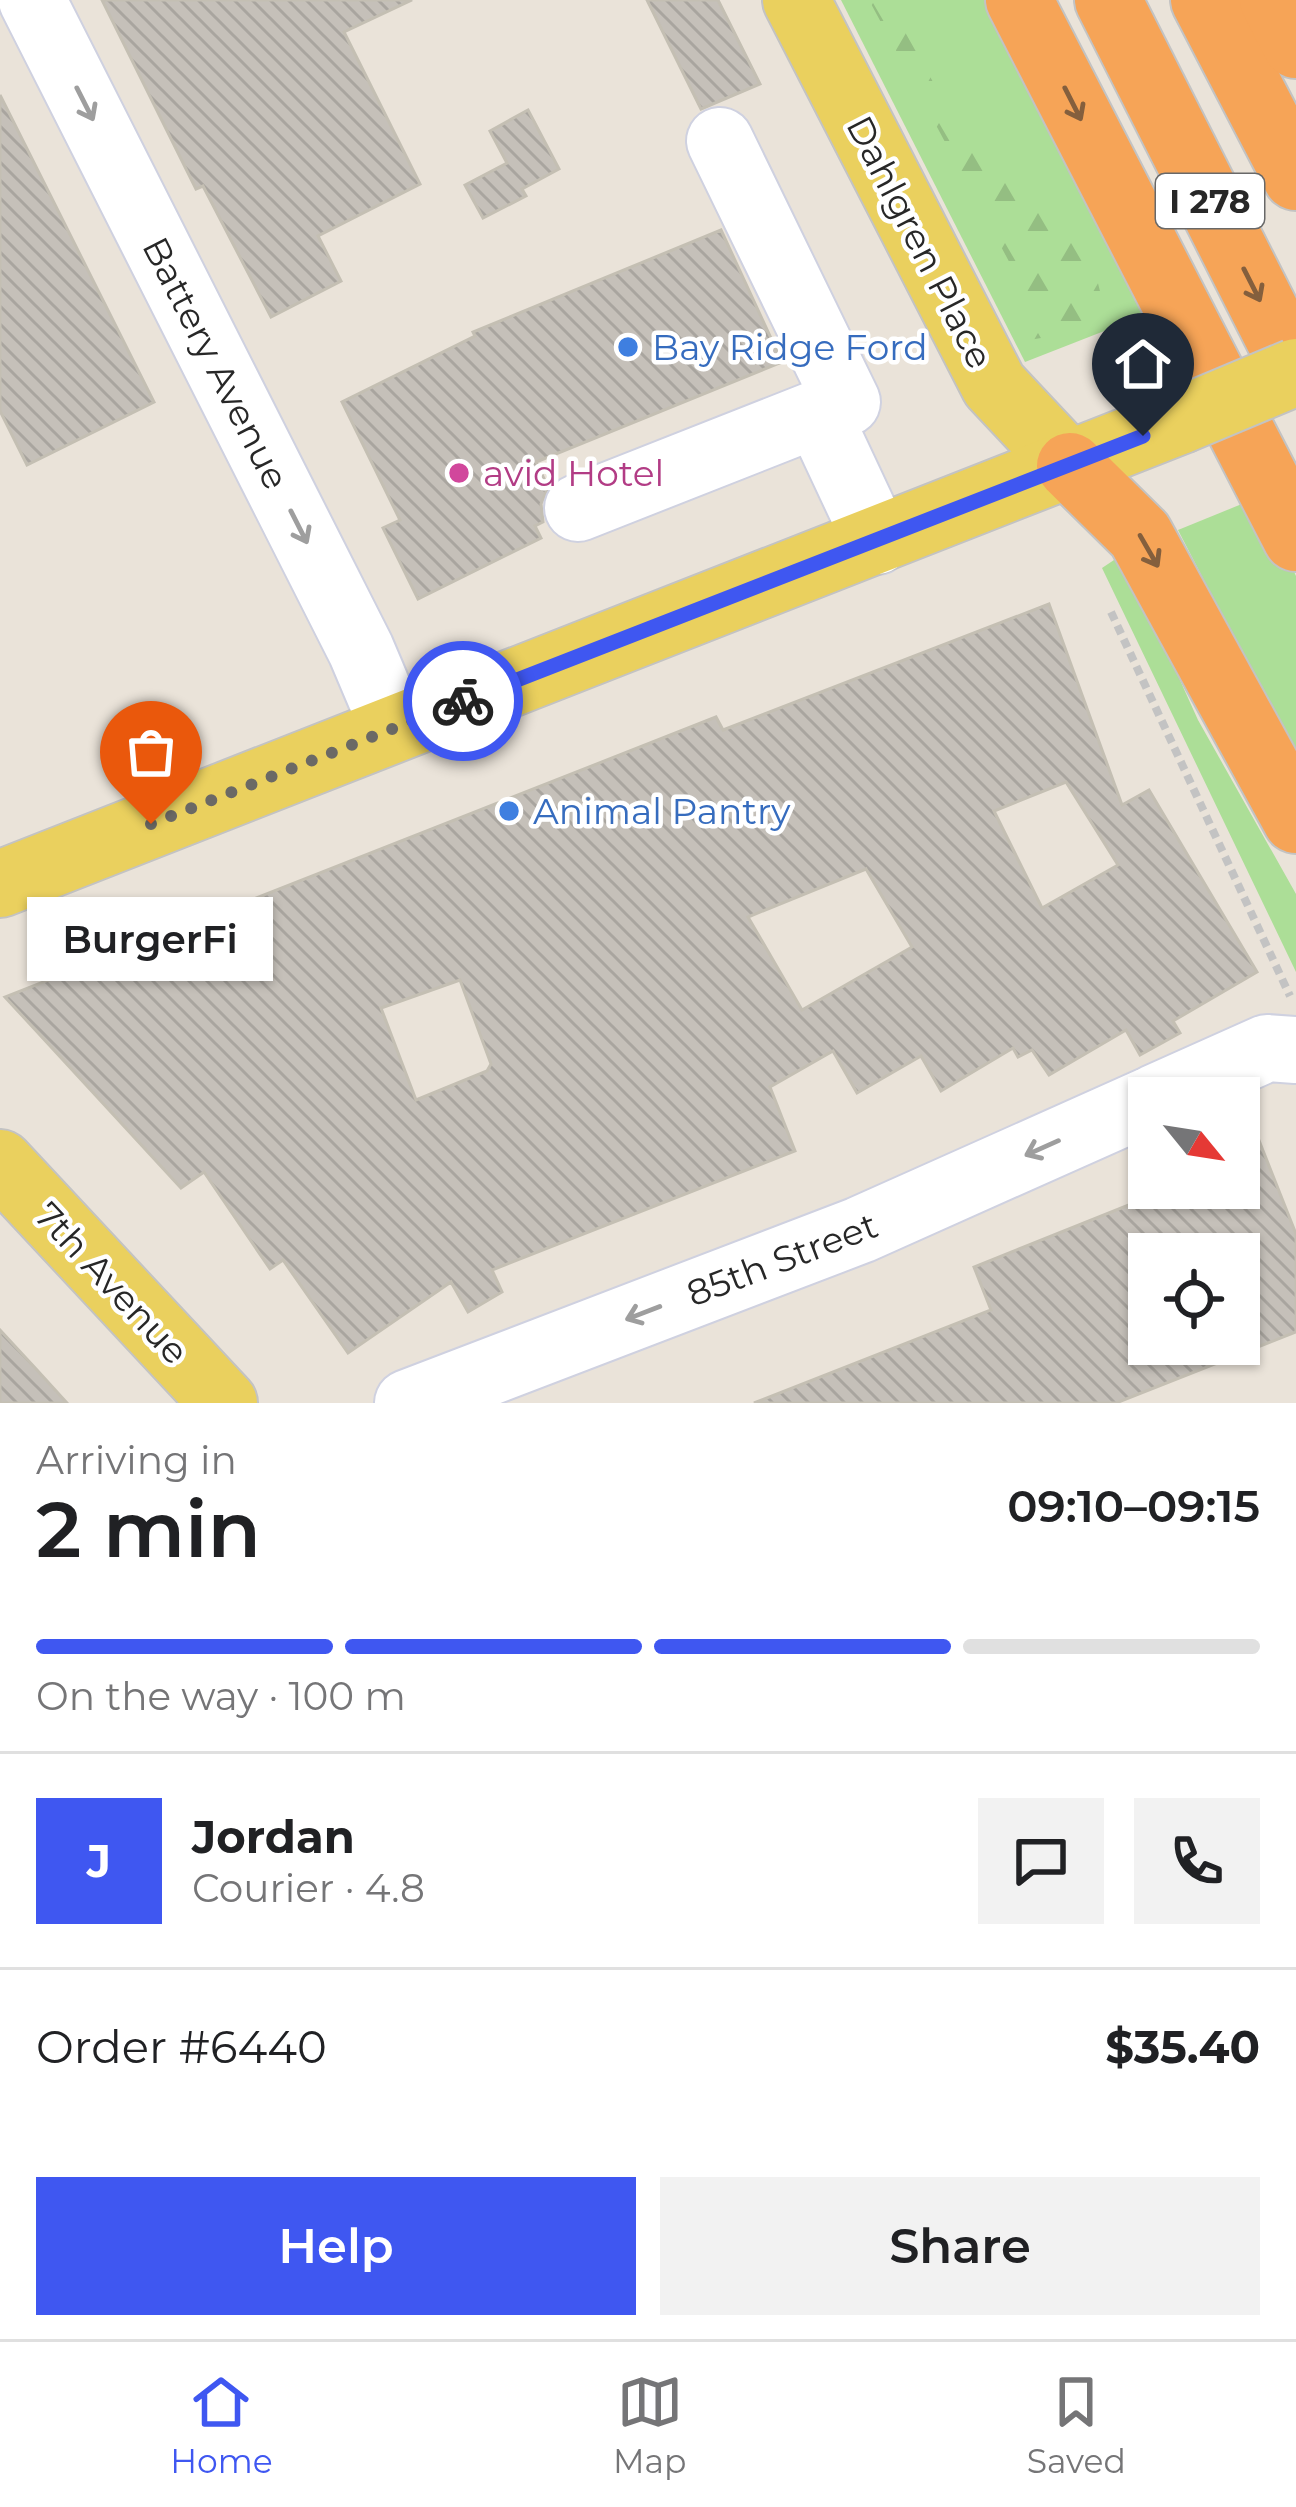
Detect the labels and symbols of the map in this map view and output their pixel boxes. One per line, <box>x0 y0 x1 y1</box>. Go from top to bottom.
one-way arrow <box>75 86 98 122</box>
one-way arrow <box>1062 86 1085 121</box>
street label: Dahlgren Place <box>837 108 1003 376</box>
road number: I 278 <box>1156 174 1264 228</box>
street label: Battery Avenue <box>133 230 299 496</box>
one-way arrow <box>1241 267 1264 302</box>
pin <box>1092 313 1194 436</box>
place label: Bay Ridge Ford <box>652 325 928 369</box>
marker: Bay Ridge Ford <box>615 334 641 360</box>
place label: avid Hotel <box>483 451 664 495</box>
marker: avid Hotel <box>446 460 472 486</box>
one-way arrow <box>289 509 312 544</box>
one-way arrow <box>1137 533 1161 568</box>
courier <box>403 641 523 761</box>
pin <box>100 701 202 824</box>
place label: Animal Pantry <box>533 789 791 833</box>
marker: Animal Pantry <box>496 798 522 824</box>
callout: BurgerFi <box>28 896 274 980</box>
north arrow <box>1128 1077 1260 1209</box>
one-way arrow <box>1025 1139 1061 1161</box>
street label: 7th Avenue <box>26 1193 198 1373</box>
street label: 85th Street <box>680 1203 884 1315</box>
one-way arrow <box>625 1303 662 1325</box>

